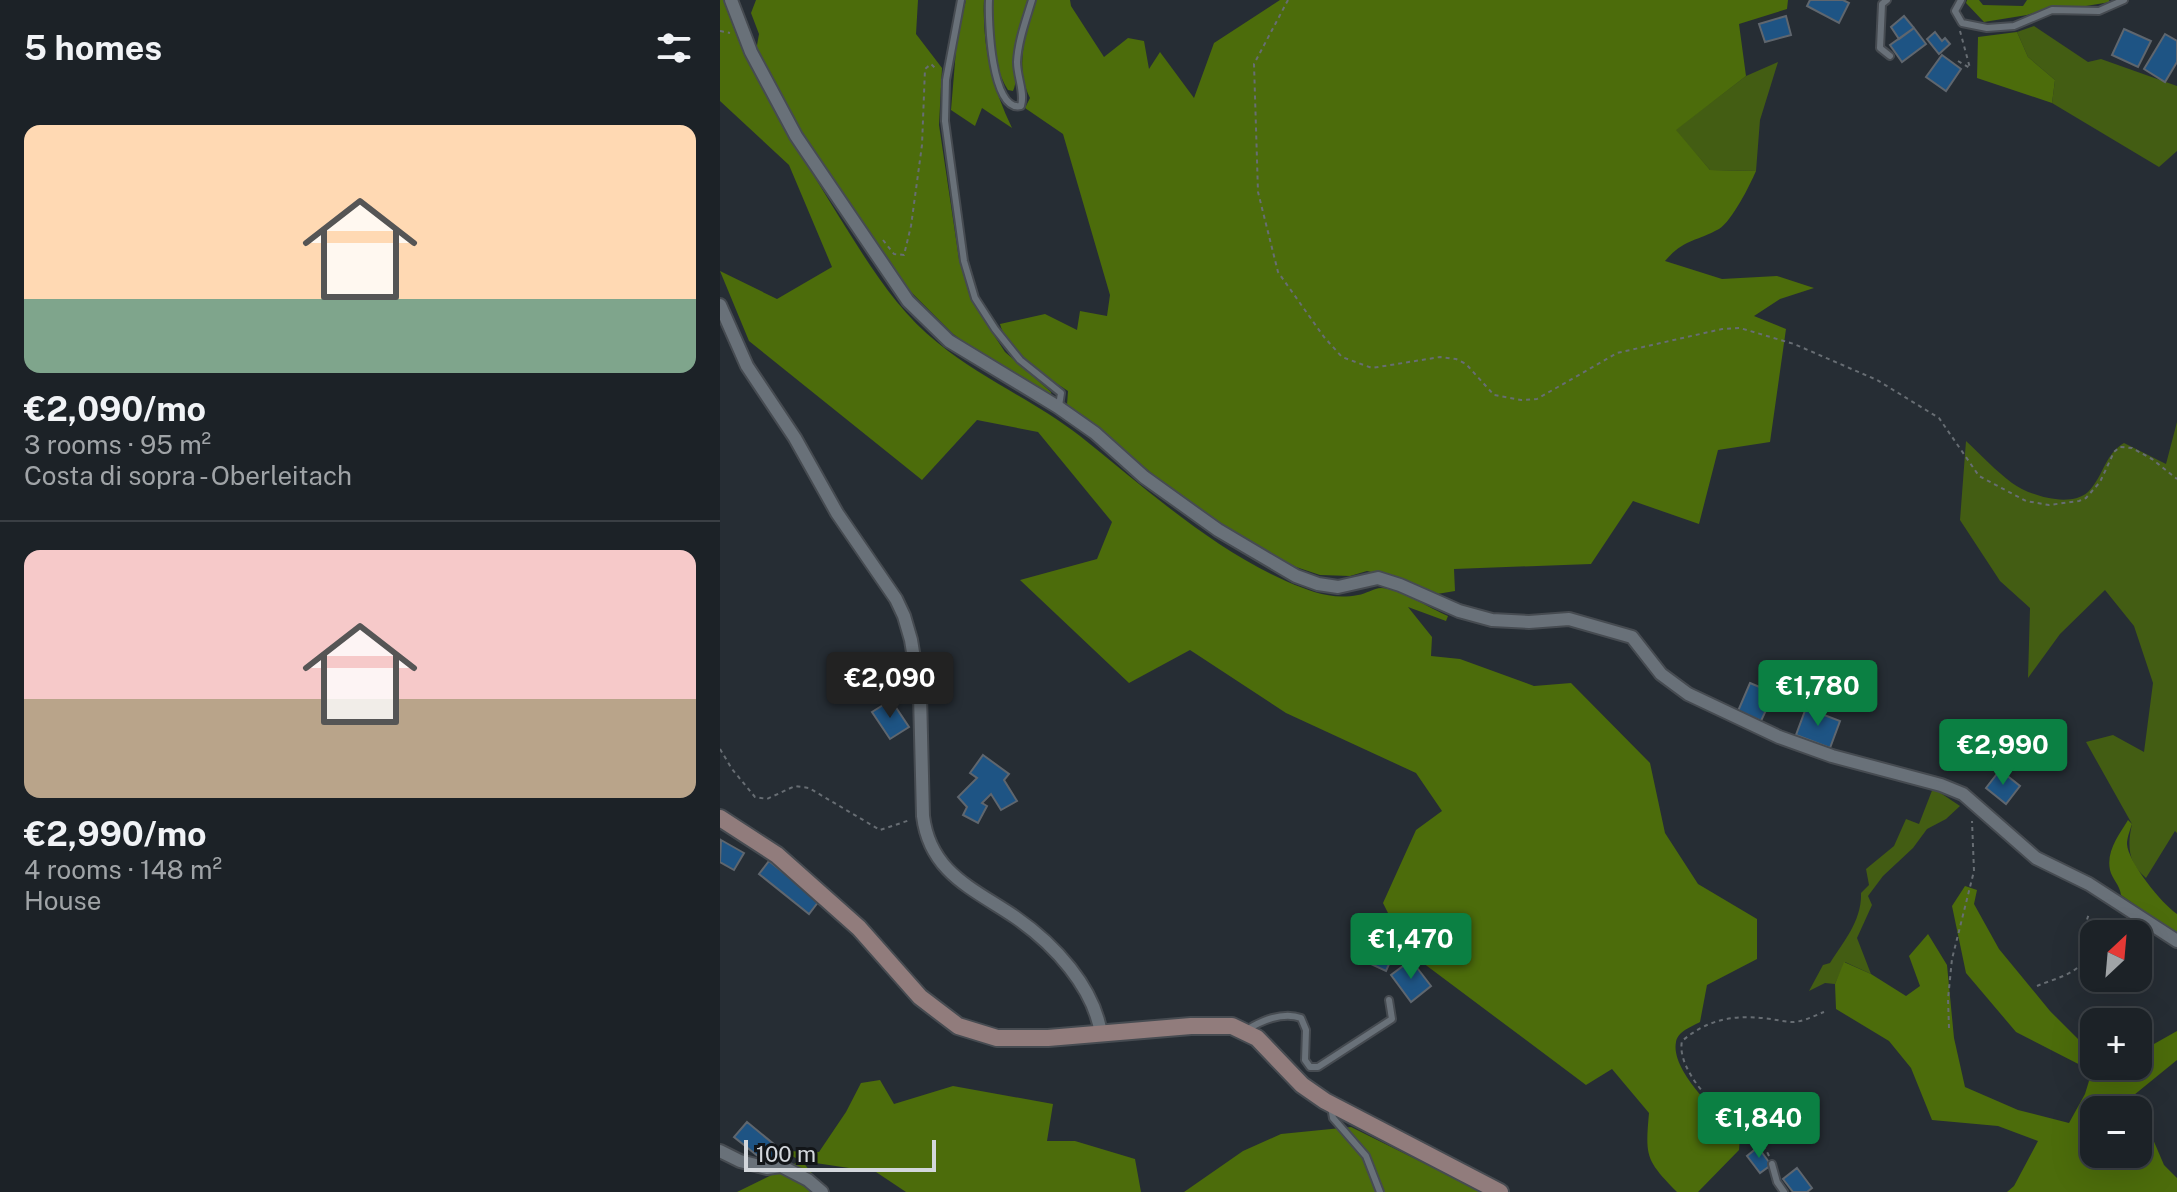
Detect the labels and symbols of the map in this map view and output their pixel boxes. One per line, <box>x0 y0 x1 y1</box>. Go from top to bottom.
pin: €2,090 <box>825 652 955 720</box>
pin: €1,780 <box>1753 660 1883 728</box>
pin: €2,990 <box>1938 719 2068 787</box>
pin: €1,470 <box>1346 913 1476 981</box>
north arrow <box>2080 920 2152 992</box>
pin: €1,840 <box>1694 1092 1824 1160</box>
scale bar <box>744 1136 936 1172</box>

